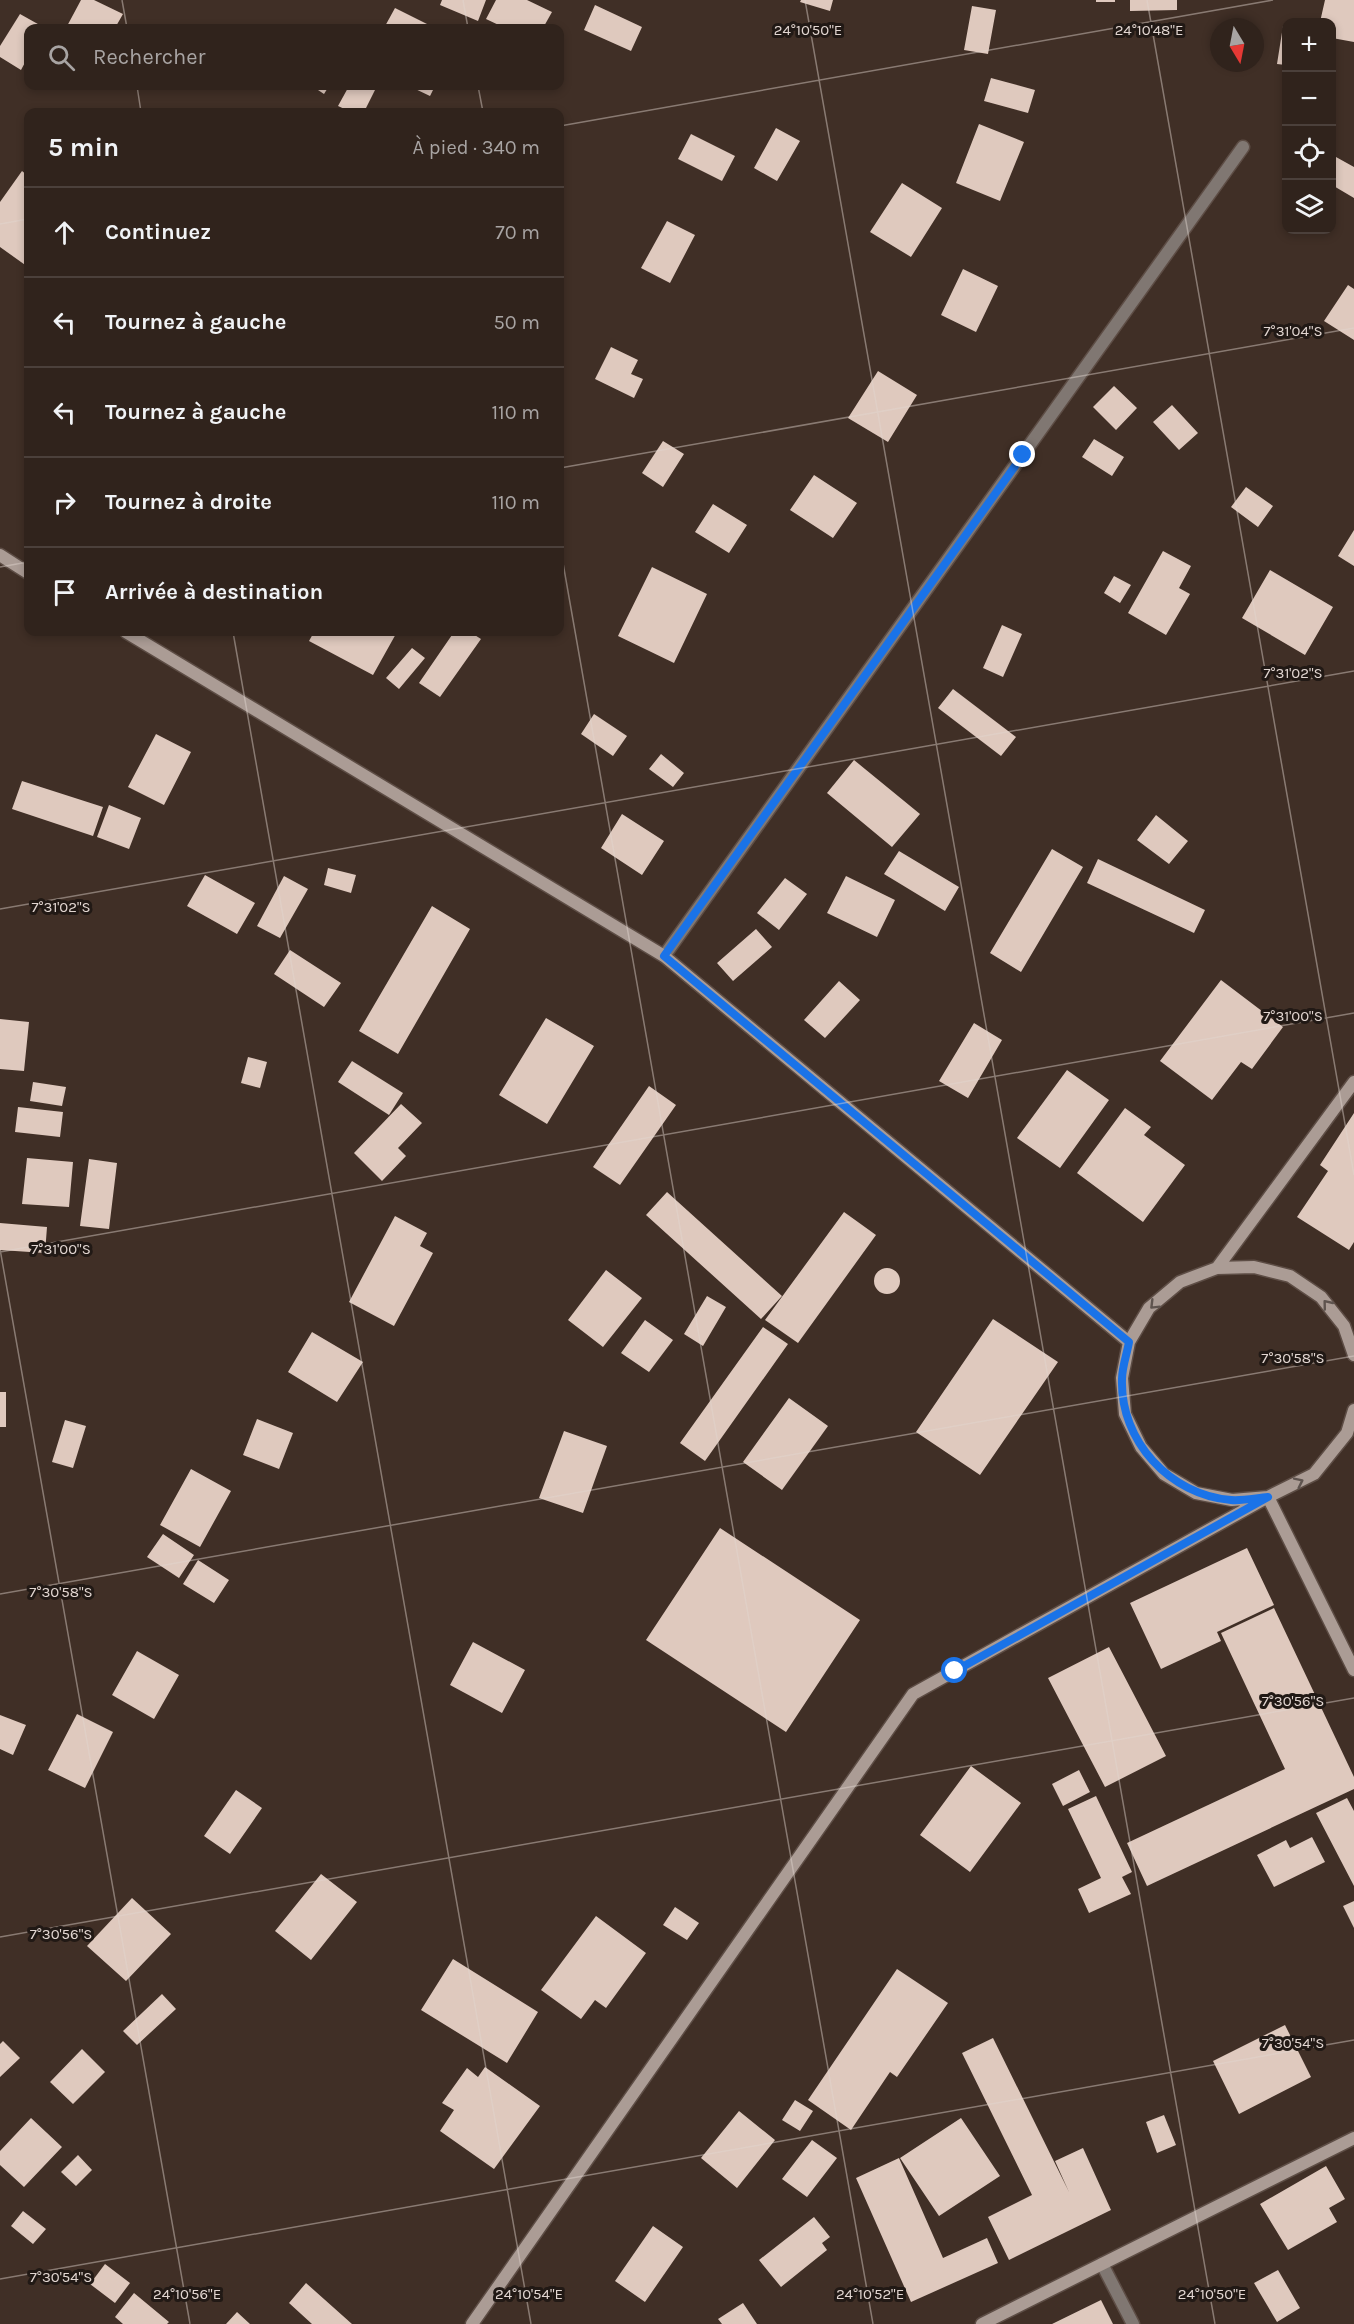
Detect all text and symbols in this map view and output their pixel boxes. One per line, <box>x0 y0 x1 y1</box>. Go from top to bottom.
north arrow <box>1210 18 1264 72</box>
map controls <box>1282 18 1336 234</box>
button: + <box>1282 18 1336 72</box>
text: 24°10'50"E <box>774 21 842 39</box>
text: 24°10'48"E <box>1115 21 1183 39</box>
search box <box>24 24 564 90</box>
icon: search <box>45 41 78 74</box>
text: Rechercher <box>93 44 206 70</box>
button: − <box>1282 72 1336 126</box>
button: locate <box>1282 126 1336 180</box>
text: 5 min <box>48 132 119 163</box>
text: À pied · 340 m <box>413 136 540 159</box>
button: layers <box>1282 180 1336 234</box>
icon: ahead <box>48 216 81 249</box>
text: Continuez <box>105 219 211 245</box>
text: 70 m <box>495 221 540 244</box>
icon: left <box>48 306 81 339</box>
text: Tournez à gauche <box>105 309 286 335</box>
text: 50 m <box>493 311 540 334</box>
text: 7°31'04"S <box>1264 322 1322 340</box>
icon: left <box>48 396 81 429</box>
text: Tournez à gauche <box>105 399 286 425</box>
text: 110 m <box>491 401 540 424</box>
route end <box>1009 441 1035 467</box>
icon: right <box>48 486 81 519</box>
text: Tournez à droite <box>105 489 272 515</box>
text: 110 m <box>491 491 540 514</box>
icon: arrive <box>48 576 81 609</box>
text: Arrivée à destination <box>105 579 323 605</box>
text: 7°31'02"S <box>1263 664 1323 682</box>
text: 7°31'02"S <box>31 898 91 916</box>
text: 7°31'00"S <box>1263 1007 1323 1025</box>
text: 7°31'00"S <box>31 1240 91 1258</box>
one-way arrow <box>1150 1298 1161 1309</box>
one-way arrow <box>1323 1300 1334 1311</box>
text: 7°30'58"S <box>1261 1349 1325 1367</box>
one-way arrow <box>1293 1477 1304 1489</box>
text: 7°30'58"S <box>29 1583 93 1601</box>
route start <box>941 1657 967 1683</box>
text: 7°30'56"S <box>1262 1692 1324 1710</box>
text: 7°30'56"S <box>30 1925 92 1943</box>
text: 7°30'54"S <box>1262 2034 1324 2052</box>
text: 7°30'54"S <box>30 2268 92 2286</box>
text: 24°10'56"E <box>153 2285 221 2303</box>
text: 24°10'54"E <box>495 2285 563 2303</box>
text: 24°10'52"E <box>836 2285 904 2303</box>
text: 24°10'50"E <box>1178 2285 1246 2303</box>

